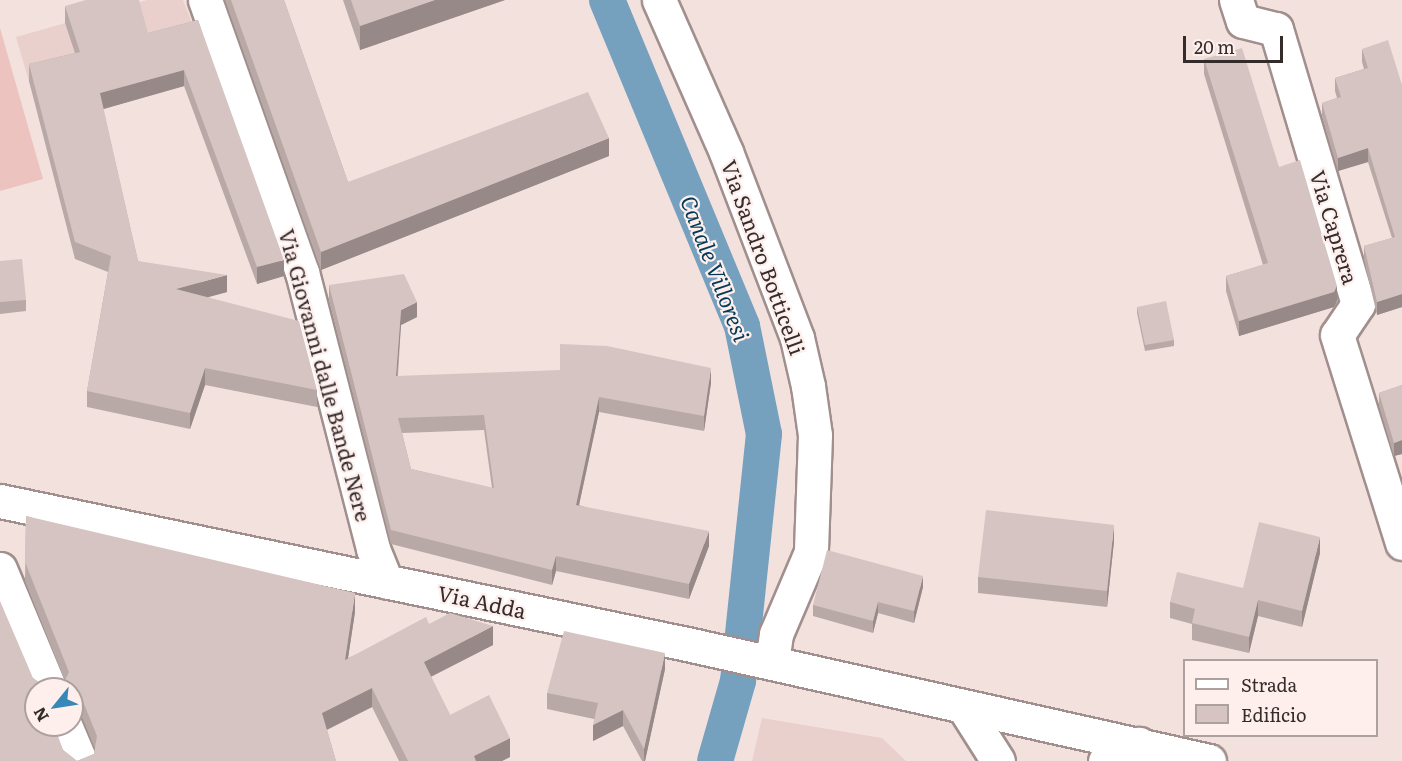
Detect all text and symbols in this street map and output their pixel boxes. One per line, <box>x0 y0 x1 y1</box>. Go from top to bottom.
scale bar <box>1186 24 1286 62</box>
text: 20 m <box>1194 33 1235 60</box>
street label: Via Sandro Botticelli <box>717 156 811 358</box>
street label: Via Caprera <box>1306 167 1364 287</box>
water label: Canale Villoresi <box>676 192 756 344</box>
street label: Via Giovanni dalle Bande Nere <box>275 226 377 524</box>
street label: Via Adda <box>435 579 529 623</box>
legend <box>1183 659 1378 737</box>
text: Strada <box>1241 671 1297 698</box>
north arrow <box>24 677 84 737</box>
text: Edificio <box>1241 701 1307 728</box>
text: N <box>26 703 54 727</box>

